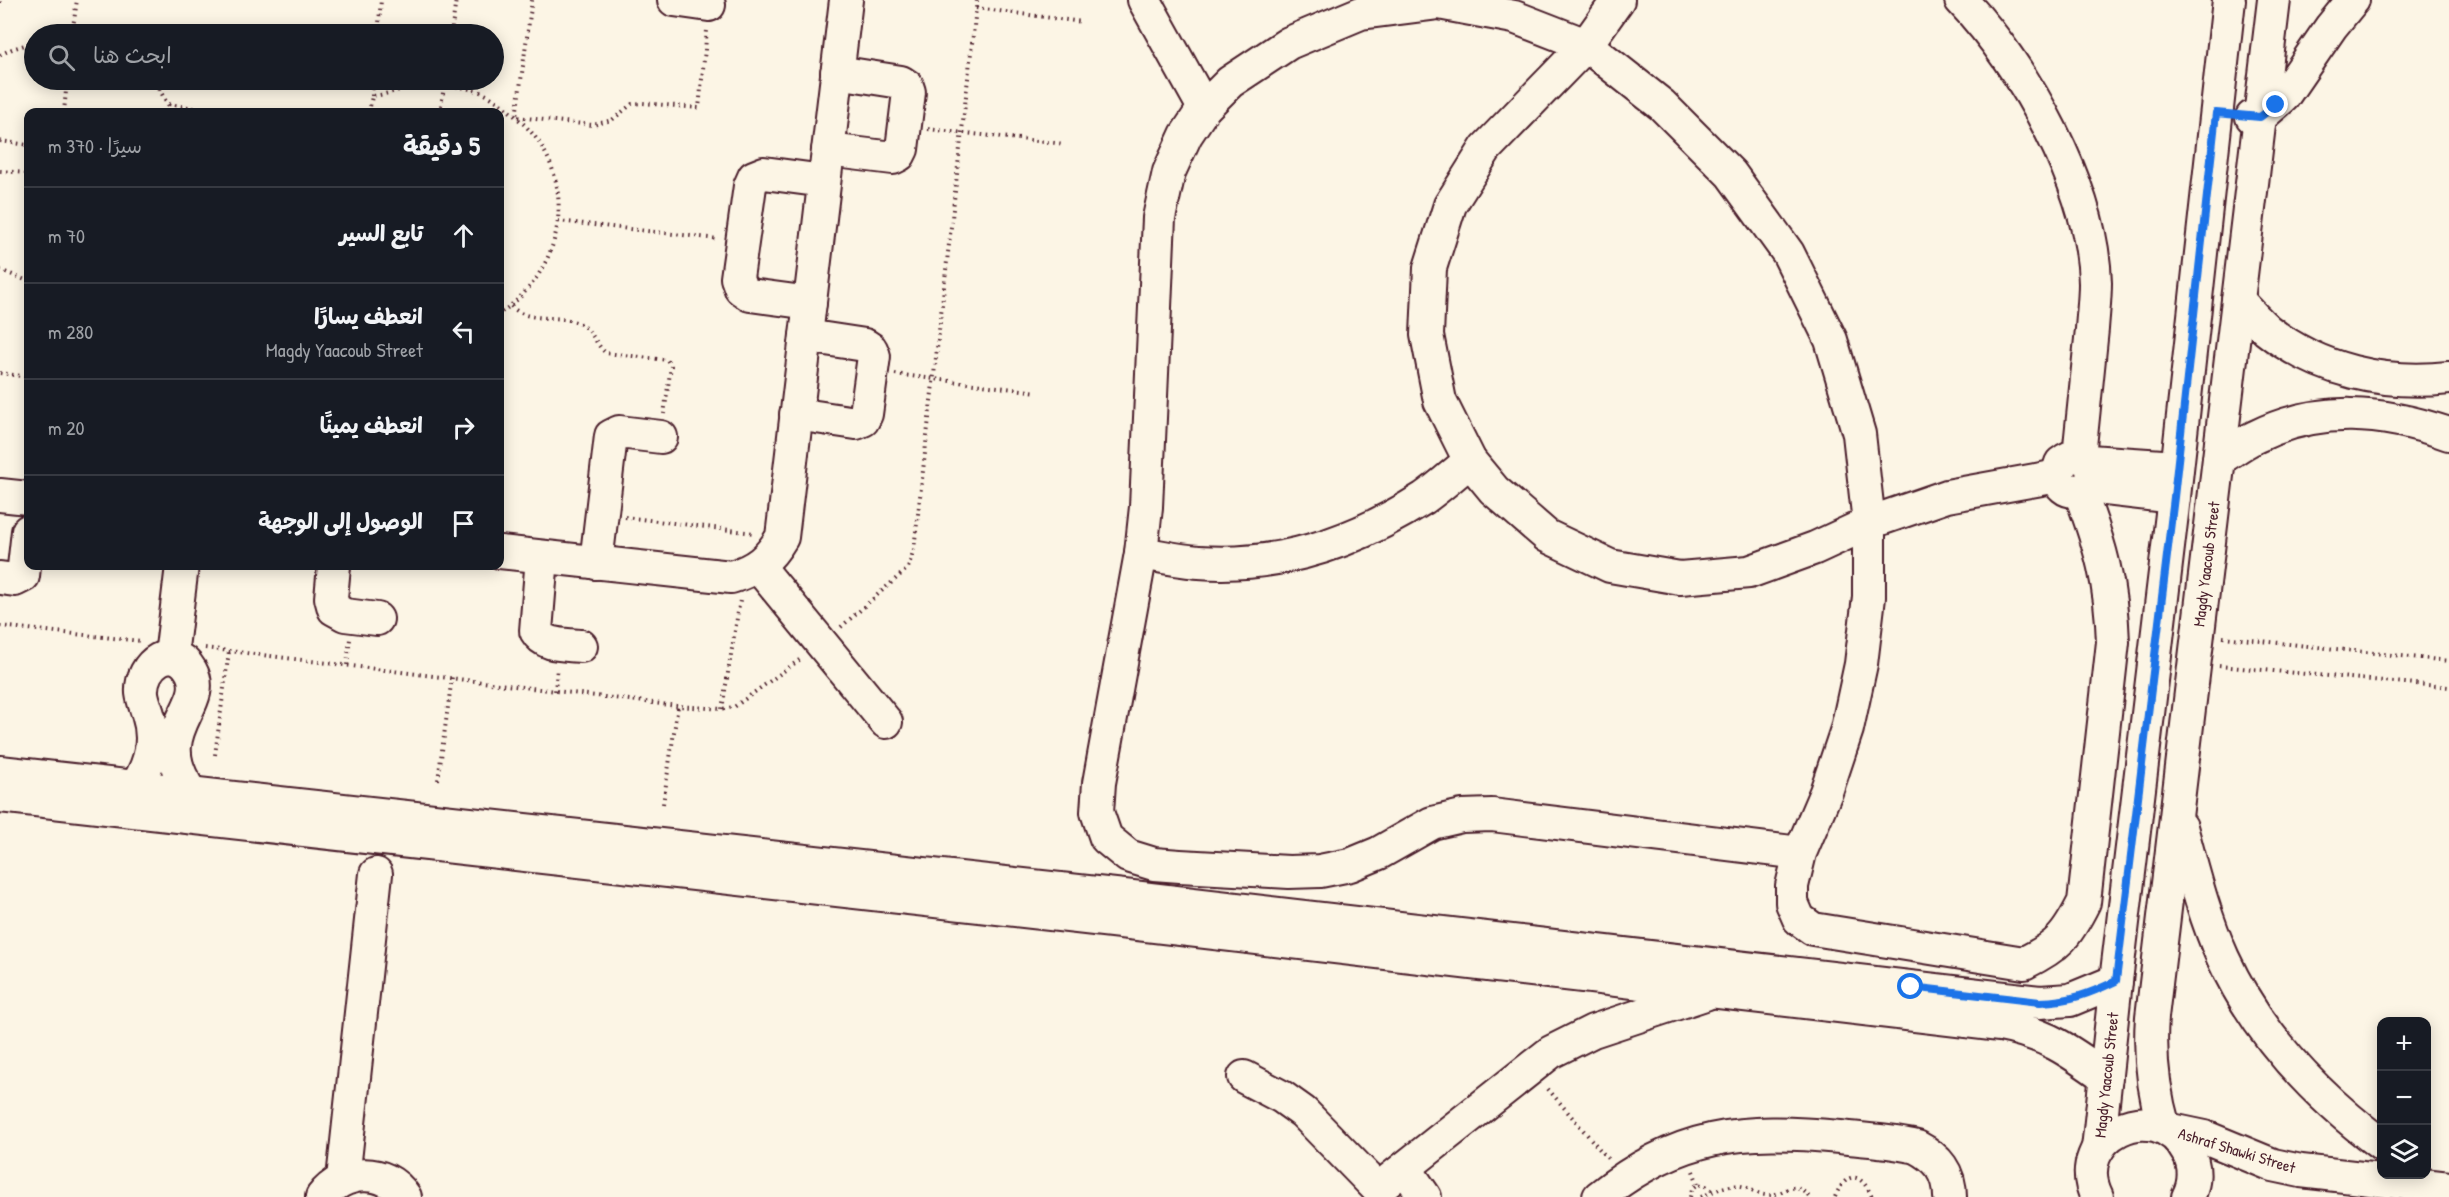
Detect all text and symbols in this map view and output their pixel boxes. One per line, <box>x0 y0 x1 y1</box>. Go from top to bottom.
search box <box>24 24 504 90</box>
text: ابحث هنا <box>93 40 172 70</box>
icon: search <box>45 41 78 74</box>
route end <box>2262 91 2288 117</box>
text: 5 دقيقة <box>403 128 480 163</box>
text: سيرًا · 370 m <box>48 132 142 159</box>
text: تابع السير <box>340 218 423 248</box>
icon: ahead <box>447 219 480 252</box>
text: 70 m <box>48 222 85 249</box>
text: انعطف يسارًا <box>314 301 423 331</box>
icon: left <box>447 315 480 348</box>
text: 280 m <box>48 318 93 345</box>
text: Magdy Yaacoub Street <box>266 336 423 363</box>
text: انعطف يمينًا <box>320 410 423 440</box>
icon: right <box>447 411 480 444</box>
text: 20 m <box>48 414 85 441</box>
street label: Magdy Yaacoub Street <box>2187 500 2225 628</box>
text: الوصول إلى الوجهة <box>258 506 423 536</box>
icon: arrive <box>447 507 480 540</box>
route start <box>1897 973 1923 999</box>
street label: Magdy Yaacoub Street <box>2088 1011 2124 1139</box>
map controls <box>2377 1017 2431 1179</box>
button: + <box>2377 1017 2431 1071</box>
button: − <box>2377 1071 2431 1125</box>
street label: Ashraf Shawki Street <box>2176 1122 2299 1178</box>
button: layers <box>2377 1125 2431 1179</box>

